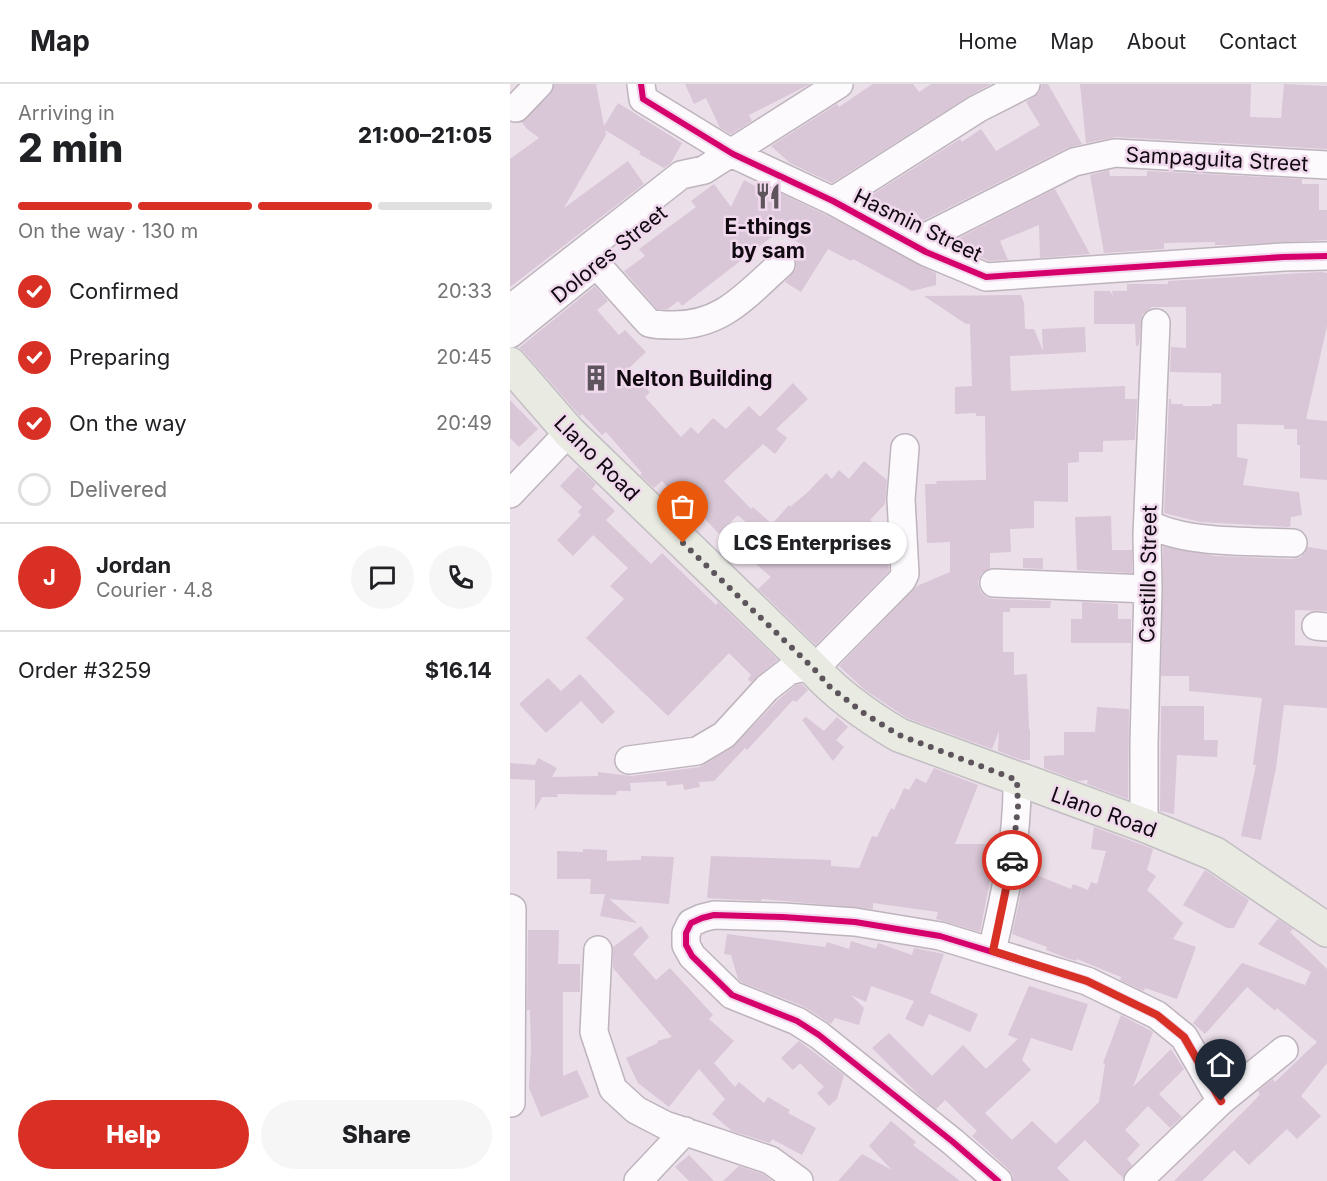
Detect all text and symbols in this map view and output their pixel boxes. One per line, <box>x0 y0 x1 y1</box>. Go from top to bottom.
text: Map <box>30 24 90 58</box>
text: Home <box>958 29 1017 54</box>
text: Map <box>1050 29 1094 54</box>
text: About <box>1127 29 1186 54</box>
text: Contact <box>1219 29 1297 54</box>
text: Arriving in <box>18 101 115 125</box>
text: 21:00–21:05 <box>358 122 492 148</box>
text: 2 min <box>18 124 123 171</box>
street label: Sampaguita Street <box>1125 142 1309 176</box>
restaurant icon: E-things by sam <box>753 181 783 211</box>
street label: Hasmin Street <box>850 183 986 267</box>
street label: Dolores Street <box>546 200 672 308</box>
place label: E-things by sam <box>724 214 812 263</box>
text: On the way · 130 m <box>18 219 198 243</box>
icon: check <box>18 275 51 308</box>
text: Confirmed <box>69 278 179 304</box>
text: 20:33 <box>437 279 492 303</box>
icon: check <box>18 341 51 374</box>
text: Preparing <box>69 344 170 370</box>
text: 20:45 <box>436 345 492 369</box>
building icon: Nelton Building <box>581 363 611 393</box>
place label: Nelton Building <box>616 366 773 391</box>
icon: check <box>18 407 51 440</box>
text: On the way <box>69 410 187 436</box>
street label: Llano Road <box>549 410 645 506</box>
text: 20:49 <box>436 411 492 435</box>
text: Delivered <box>69 476 167 502</box>
pin <box>657 481 708 543</box>
icon: bag <box>666 490 699 523</box>
street label: Castillo Street <box>1134 505 1162 643</box>
callout: LCS Enterprises <box>719 522 908 564</box>
text: LCS Enterprises <box>734 531 891 555</box>
button: chat <box>351 546 414 609</box>
button: phone <box>429 546 492 609</box>
text: Jordan <box>96 552 171 578</box>
text: J <box>43 564 56 590</box>
text: Courier · 4.8 <box>96 578 213 602</box>
text: Order #3259 <box>18 657 151 683</box>
text: $16.14 <box>425 657 492 683</box>
street label: Llano Road <box>1048 781 1160 843</box>
courier <box>982 830 1042 890</box>
icon: car <box>996 844 1029 877</box>
pin <box>1195 1039 1246 1101</box>
icon: home <box>1204 1048 1237 1081</box>
button: Help <box>18 1100 249 1169</box>
button: Share <box>261 1100 492 1169</box>

